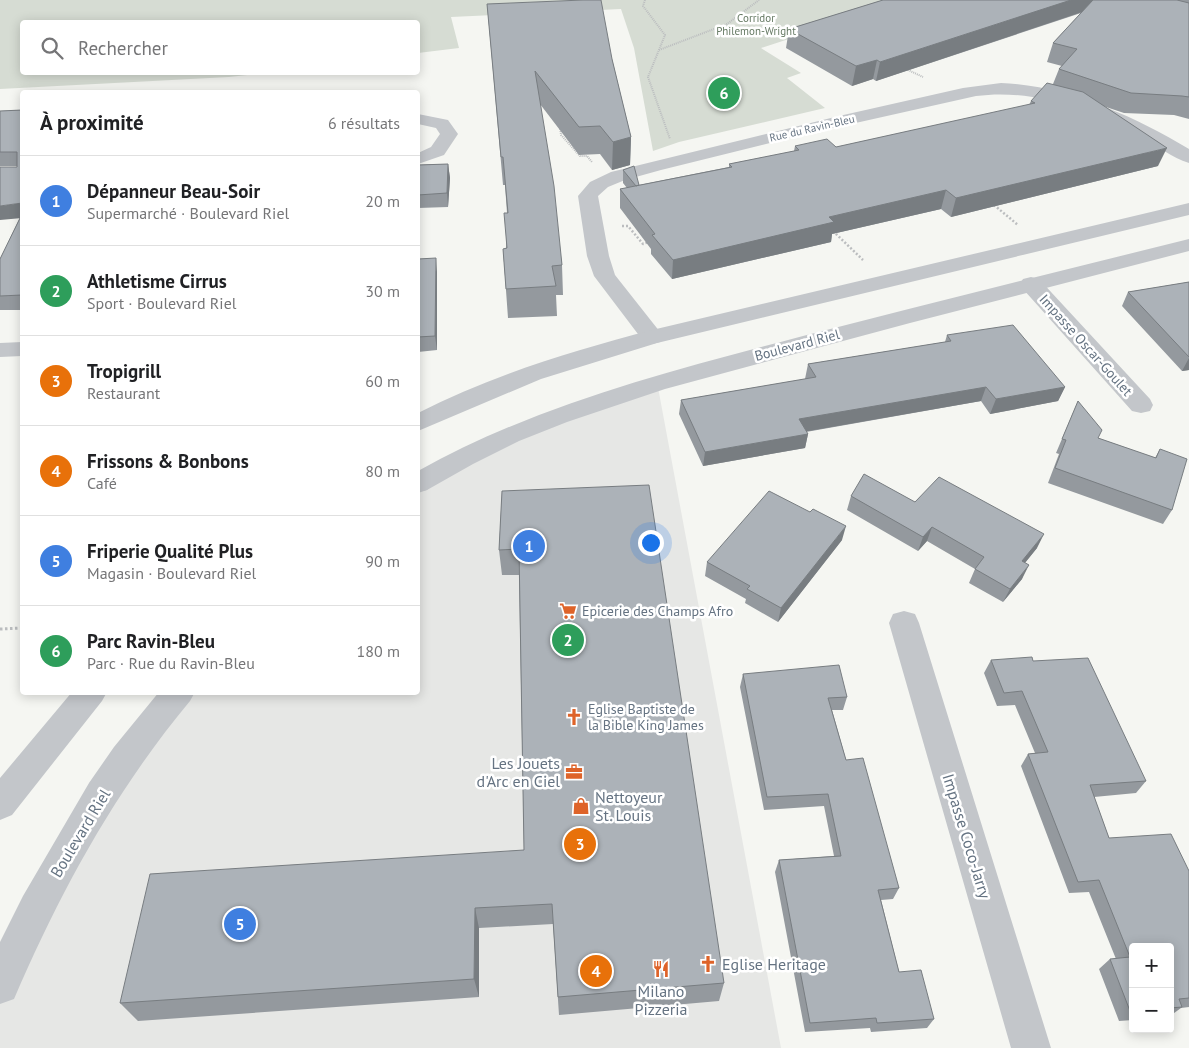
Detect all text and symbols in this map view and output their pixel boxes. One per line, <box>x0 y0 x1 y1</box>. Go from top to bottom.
park label: Corridor Philemon-Wright <box>716 11 796 38</box>
search box <box>20 20 420 75</box>
icon: search <box>38 34 66 62</box>
text: Rechercher <box>78 36 168 60</box>
pin: 6 <box>708 74 740 112</box>
text: À proximité <box>40 109 144 136</box>
street label: Rue du Ravin-Bleu <box>768 111 856 145</box>
text: 6 résultats <box>328 113 400 133</box>
text: Dépanneur Beau-Soir <box>87 179 260 203</box>
text: 1 <box>51 191 61 211</box>
text: 20 m <box>365 191 400 211</box>
text: Supermarché · Boulevard Riel <box>87 203 289 223</box>
text: Athletisme Cirrus <box>87 269 227 293</box>
text: 2 <box>51 281 61 301</box>
text: 30 m <box>365 281 400 301</box>
street label: Impasse Oscar-Goulet <box>1036 290 1137 400</box>
text: Sport · Boulevard Riel <box>87 293 236 313</box>
street label: Boulevard Riel <box>753 325 841 365</box>
text: Tropigrill <box>87 359 161 383</box>
text: 3 <box>51 371 61 391</box>
text: 60 m <box>365 371 400 391</box>
text: Restaurant <box>87 383 160 403</box>
text: Frissons & Bonbons <box>87 449 249 473</box>
text: 4 <box>51 461 61 481</box>
text: 80 m <box>365 461 400 481</box>
text: Café <box>87 473 117 493</box>
pin: 1 <box>513 527 545 565</box>
your location <box>638 530 664 556</box>
text: Friperie Qualité Plus <box>87 539 253 563</box>
text: 5 <box>51 551 61 571</box>
text: 90 m <box>365 551 400 571</box>
text: Magasin · Boulevard Riel <box>87 563 256 583</box>
supermarket icon: Epicerie des Champs Afro <box>558 601 578 621</box>
place label: Epicerie des Champs Afro <box>582 602 733 620</box>
pin: 2 <box>552 621 584 659</box>
text: Parc Ravin-Bleu <box>87 629 215 653</box>
text: 6 <box>51 641 61 661</box>
text: 180 m <box>357 641 400 661</box>
text: Parc · Rue du Ravin-Bleu <box>87 653 255 673</box>
place label: Eglise Baptiste de la Bible King James <box>588 700 704 734</box>
church icon: Eglise Baptiste de la Bible King James <box>564 707 584 727</box>
place label: Les Jouets d'Arc en Ciel <box>477 753 560 791</box>
office icon: Les Jouets d'Arc en Ciel <box>564 762 584 782</box>
street label: Impasse Coco-Jarry <box>939 771 996 901</box>
street label: Boulevard Riel <box>46 785 114 881</box>
place label: Nettoyeur St. Louis <box>595 787 663 825</box>
shop icon: Nettoyeur St. Louis <box>571 796 591 816</box>
pin: 3 <box>564 825 596 863</box>
pin: 5 <box>224 905 256 943</box>
map controls <box>1129 943 1174 1033</box>
button: + <box>1129 943 1174 988</box>
pin: 4 <box>580 952 612 990</box>
church icon: Eglise Heritage <box>698 954 718 974</box>
place label: Eglise Heritage <box>722 954 826 974</box>
restaurant icon: Milano Pizzeria <box>651 959 671 979</box>
place label: Milano Pizzeria <box>634 981 688 1019</box>
button: − <box>1129 988 1174 1033</box>

